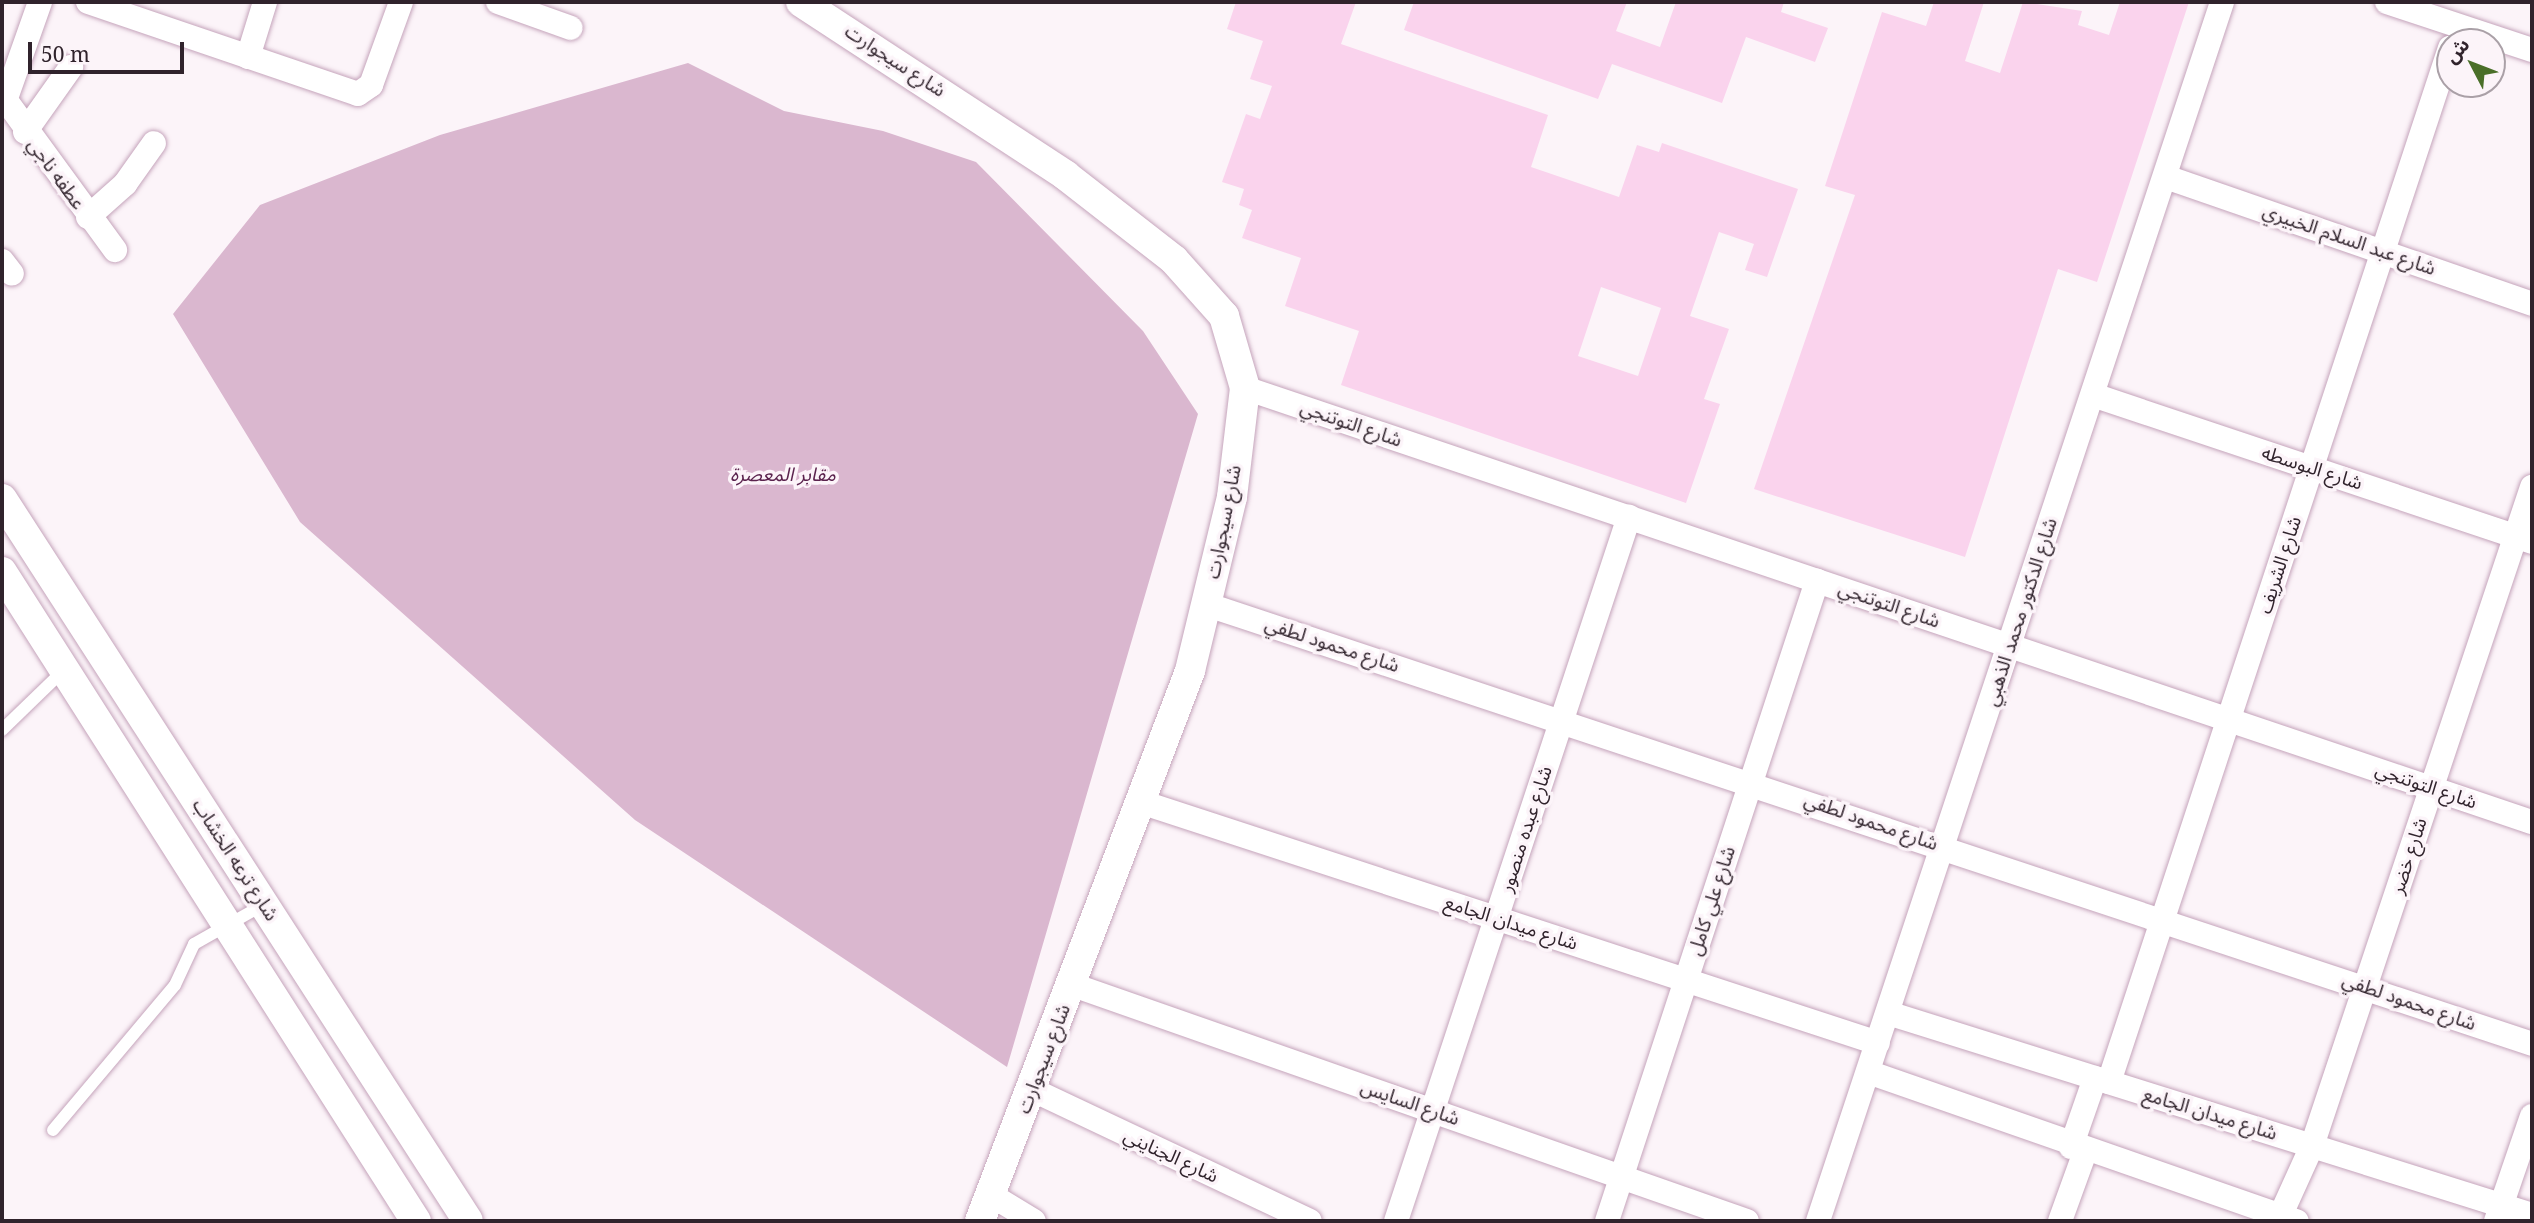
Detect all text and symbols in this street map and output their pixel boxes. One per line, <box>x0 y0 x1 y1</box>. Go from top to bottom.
street label: شارع سيجوارت <box>840 20 950 102</box>
scale bar <box>32 28 187 72</box>
north arrow <box>2436 28 2506 98</box>
text: ش <box>2439 32 2475 69</box>
text: 50 m <box>41 40 90 68</box>
street label: عطفه ناجي <box>23 134 89 214</box>
street label: شارع عبد السلام الخبيري <box>2260 200 2438 280</box>
street label: شارع التوتنجي <box>1297 396 1405 452</box>
street label: شارع البوسطه <box>2259 441 2365 495</box>
street label: شارع سيجوارت <box>1202 463 1246 581</box>
park label: مقابر المعصرة <box>730 464 836 486</box>
street label: شارع الشريف <box>2254 513 2306 617</box>
street label: شارع الدكتور محمد الذهبي <box>1980 515 2062 709</box>
street label: شارع التوتنجي <box>1835 577 1943 633</box>
street label: شارع محمود لطفي <box>1262 613 1402 677</box>
street label: شارع التوتنجي <box>2372 758 2480 814</box>
street label: شارع عبده منصور <box>1495 763 1557 895</box>
street label: شارع محمود لطفي <box>1801 788 1941 856</box>
street label: شارع ترعه الخشاب <box>187 795 283 925</box>
street label: شارع خضر <box>2386 815 2432 897</box>
street label: شارع علي كامل <box>1684 844 1740 958</box>
street label: شارع ميدان الجامع <box>1441 891 1581 955</box>
street label: شارع محمود لطفي <box>2339 968 2479 1036</box>
street label: شارع سيجوارت <box>1013 1001 1075 1117</box>
street label: شارع السايس <box>1358 1075 1462 1131</box>
street label: شارع ميدان الجامع <box>2140 1083 2280 1145</box>
street label: شارع الجنايني <box>1120 1124 1222 1188</box>

